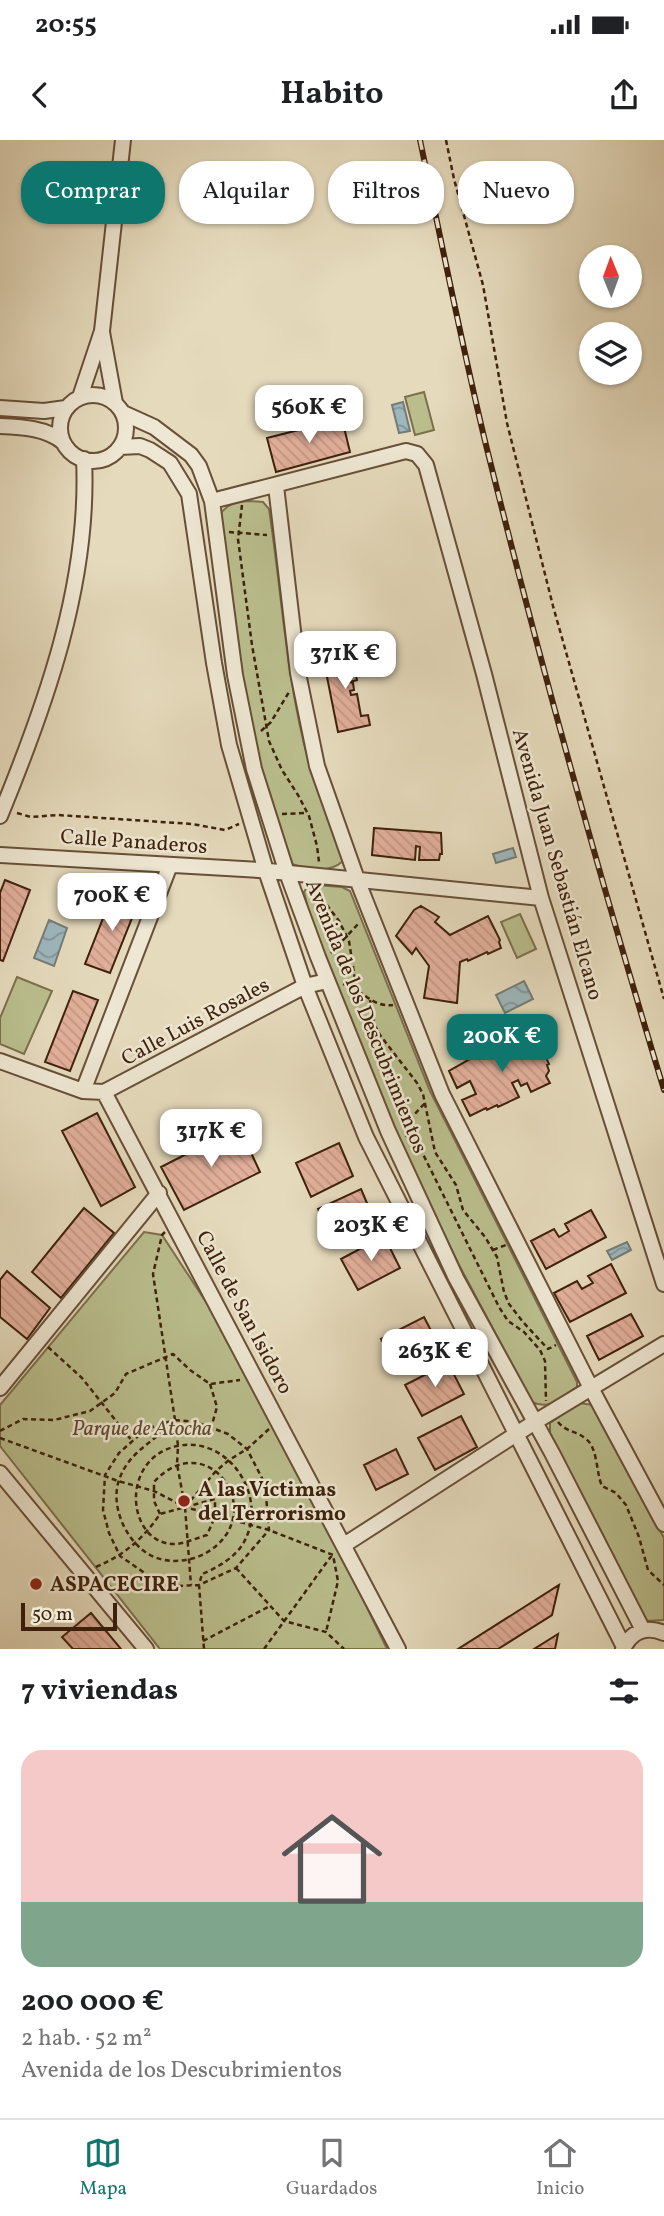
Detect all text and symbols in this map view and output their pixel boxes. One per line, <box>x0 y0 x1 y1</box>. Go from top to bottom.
text: 20:55 <box>35 7 97 43</box>
text: Habito <box>281 73 383 117</box>
icon: back <box>21 76 59 114</box>
icon: share <box>605 76 643 114</box>
chip: Comprar <box>21 161 165 224</box>
chip: Alquilar <box>179 161 314 224</box>
chip: Filtros <box>328 161 444 224</box>
chip: Nuevo <box>458 161 574 224</box>
north arrow <box>579 245 642 308</box>
map controls <box>579 245 642 385</box>
button: layers <box>579 322 642 385</box>
pin: 560K € <box>252 386 366 445</box>
text: 560K € <box>271 392 347 424</box>
pin: 371K € <box>288 631 402 691</box>
text: 371K € <box>310 638 380 670</box>
street label: Avenida Juan Sebastián Elcano <box>504 725 609 1004</box>
street label: Calle Panaderos <box>59 823 208 862</box>
pin: 700K € <box>55 874 169 933</box>
street label: Avenida de los Descubrimientos <box>297 875 434 1158</box>
text: 700K € <box>74 880 150 912</box>
street label: Calle Luis Rosales <box>117 971 275 1074</box>
pin: 200K € <box>445 1014 559 1074</box>
text: 200K € <box>463 1021 541 1053</box>
pin: 317K € <box>154 1110 268 1169</box>
text: 317K € <box>176 1116 246 1148</box>
pin: 203K € <box>314 1204 428 1263</box>
text: 203K € <box>333 1210 409 1242</box>
street label: Calle de San Isidoro <box>188 1226 299 1400</box>
pin: 263K € <box>378 1330 492 1389</box>
text: 263K € <box>398 1336 472 1368</box>
park label: Parque de Atocha <box>72 1415 212 1444</box>
place label: A las Víctimas del Terrorismo <box>198 1476 346 1529</box>
marker: A las Víctimas del Terrorismo <box>176 1493 192 1509</box>
place label: ASPACECIRE <box>50 1571 179 1600</box>
marker: ASPACECIRE <box>28 1576 44 1592</box>
scale bar <box>21 1600 117 1632</box>
text: 50 m <box>32 1602 73 1628</box>
text: 7 viviendas <box>21 1670 178 1712</box>
icon: filters <box>605 1672 643 1710</box>
icon: home <box>269 1796 395 1922</box>
text: 200 000 € <box>21 1981 164 2023</box>
text: 2 hab. · 52 m² <box>21 2023 151 2055</box>
text: Avenida de los Descubrimientos <box>21 2055 342 2087</box>
tab: Mapa <box>80 2134 127 2202</box>
tab: Guardados <box>286 2134 377 2202</box>
tab: Inicio <box>536 2134 584 2202</box>

